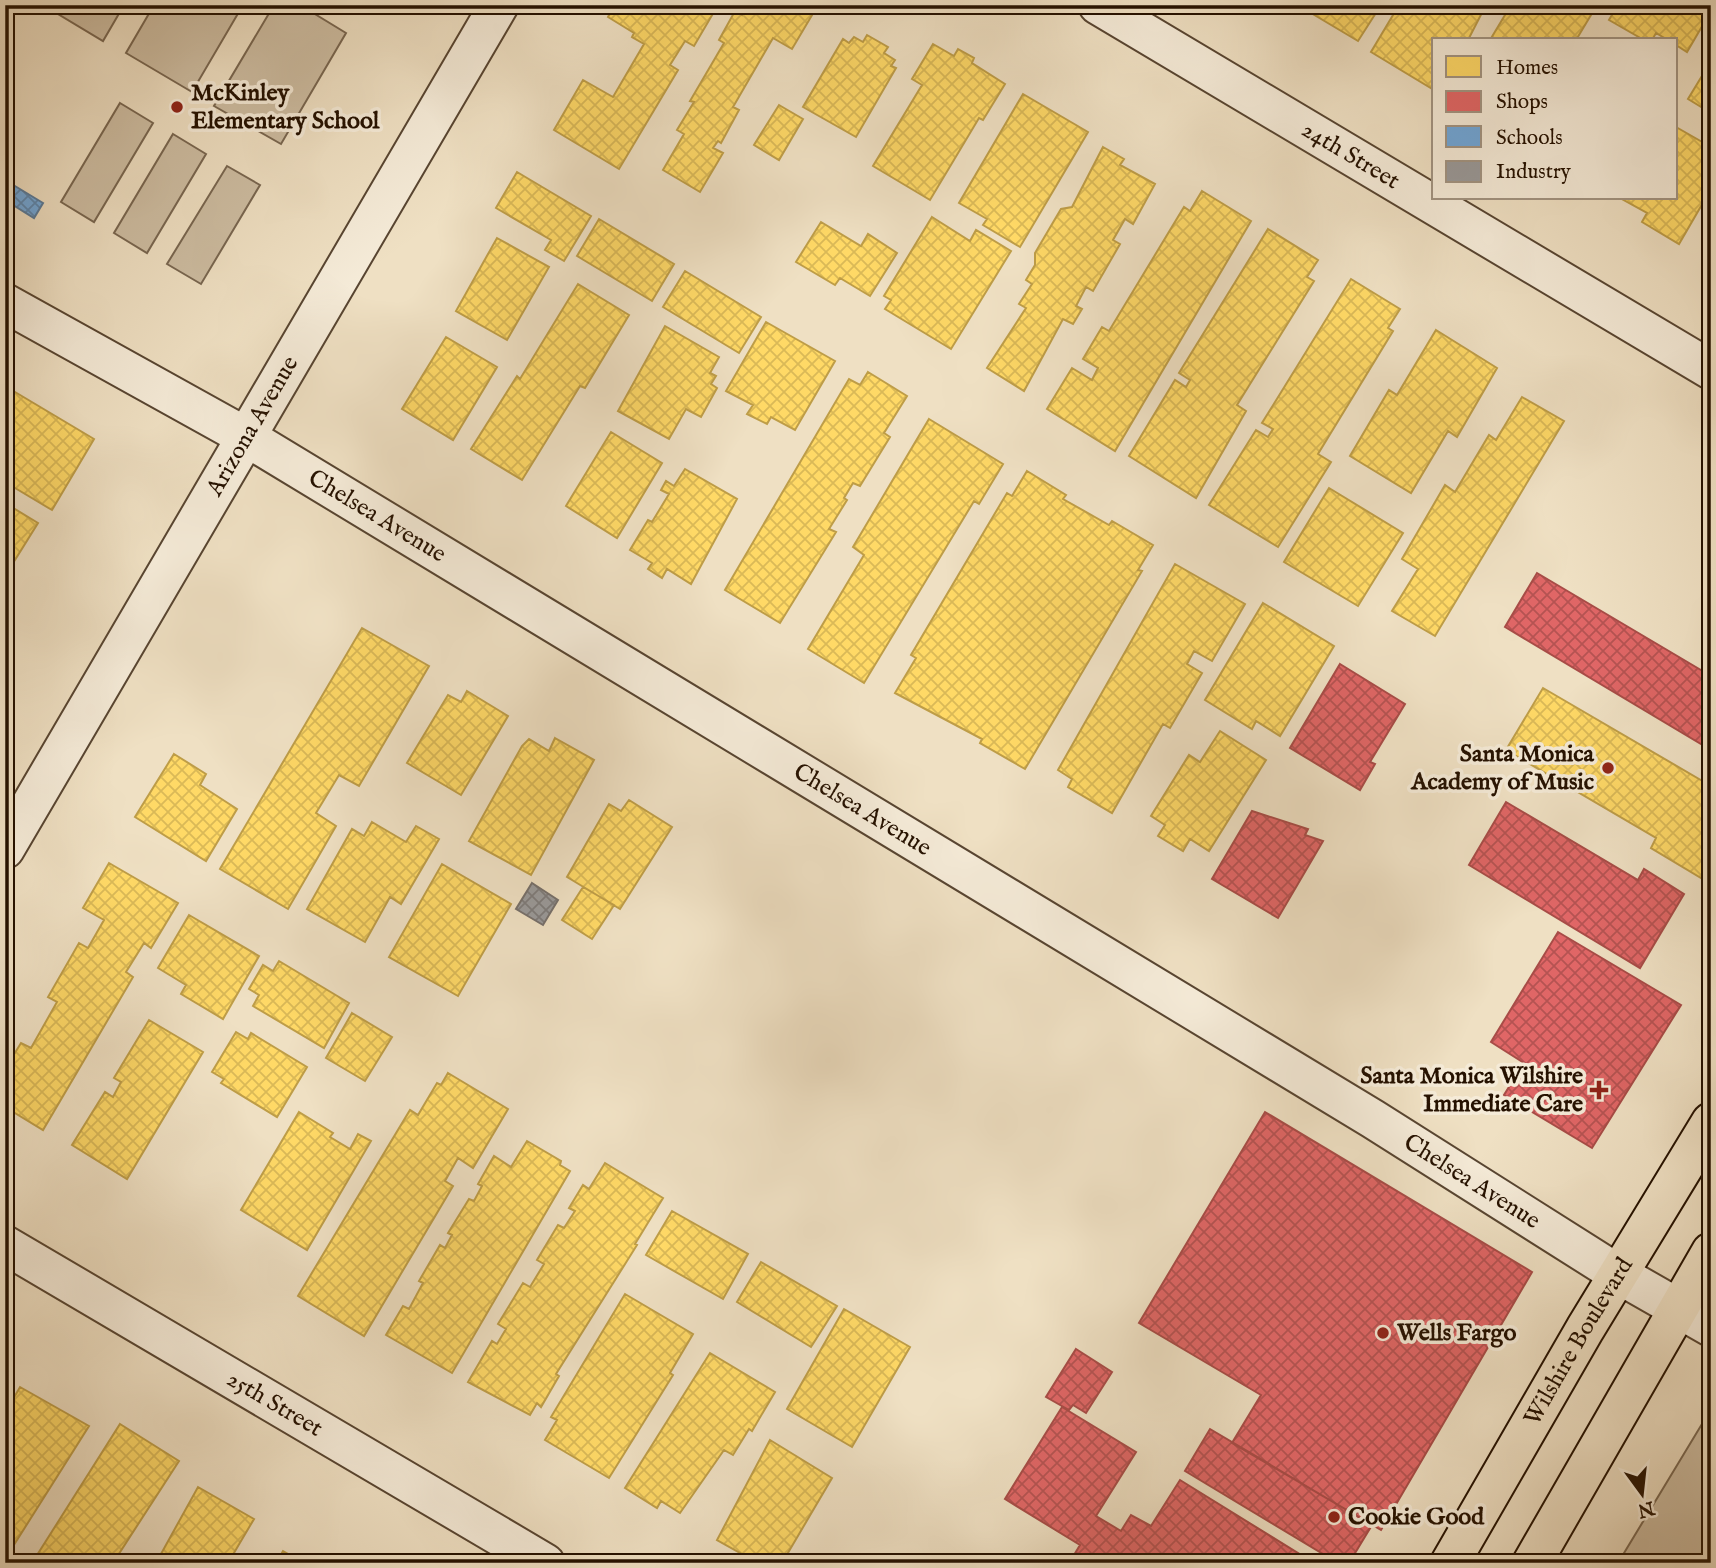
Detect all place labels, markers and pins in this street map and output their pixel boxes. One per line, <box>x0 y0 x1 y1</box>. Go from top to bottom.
place label: McKinley Elementary School <box>191 78 380 137</box>
marker: McKinley Elementary School <box>169 99 185 115</box>
place label: Santa Monica Academy of Music <box>1410 739 1595 798</box>
marker: Santa Monica Academy of Music <box>1600 760 1616 776</box>
place label: Santa Monica Wilshire Immediate Care <box>1360 1061 1583 1120</box>
marker: Santa Monica Wilshire Immediate Care <box>1589 1080 1609 1100</box>
place label: Wells Fargo <box>1396 1318 1517 1349</box>
marker: Wells Fargo <box>1375 1325 1391 1341</box>
place label: Cookie Good <box>1348 1502 1485 1533</box>
marker: Cookie Good <box>1326 1509 1342 1525</box>

